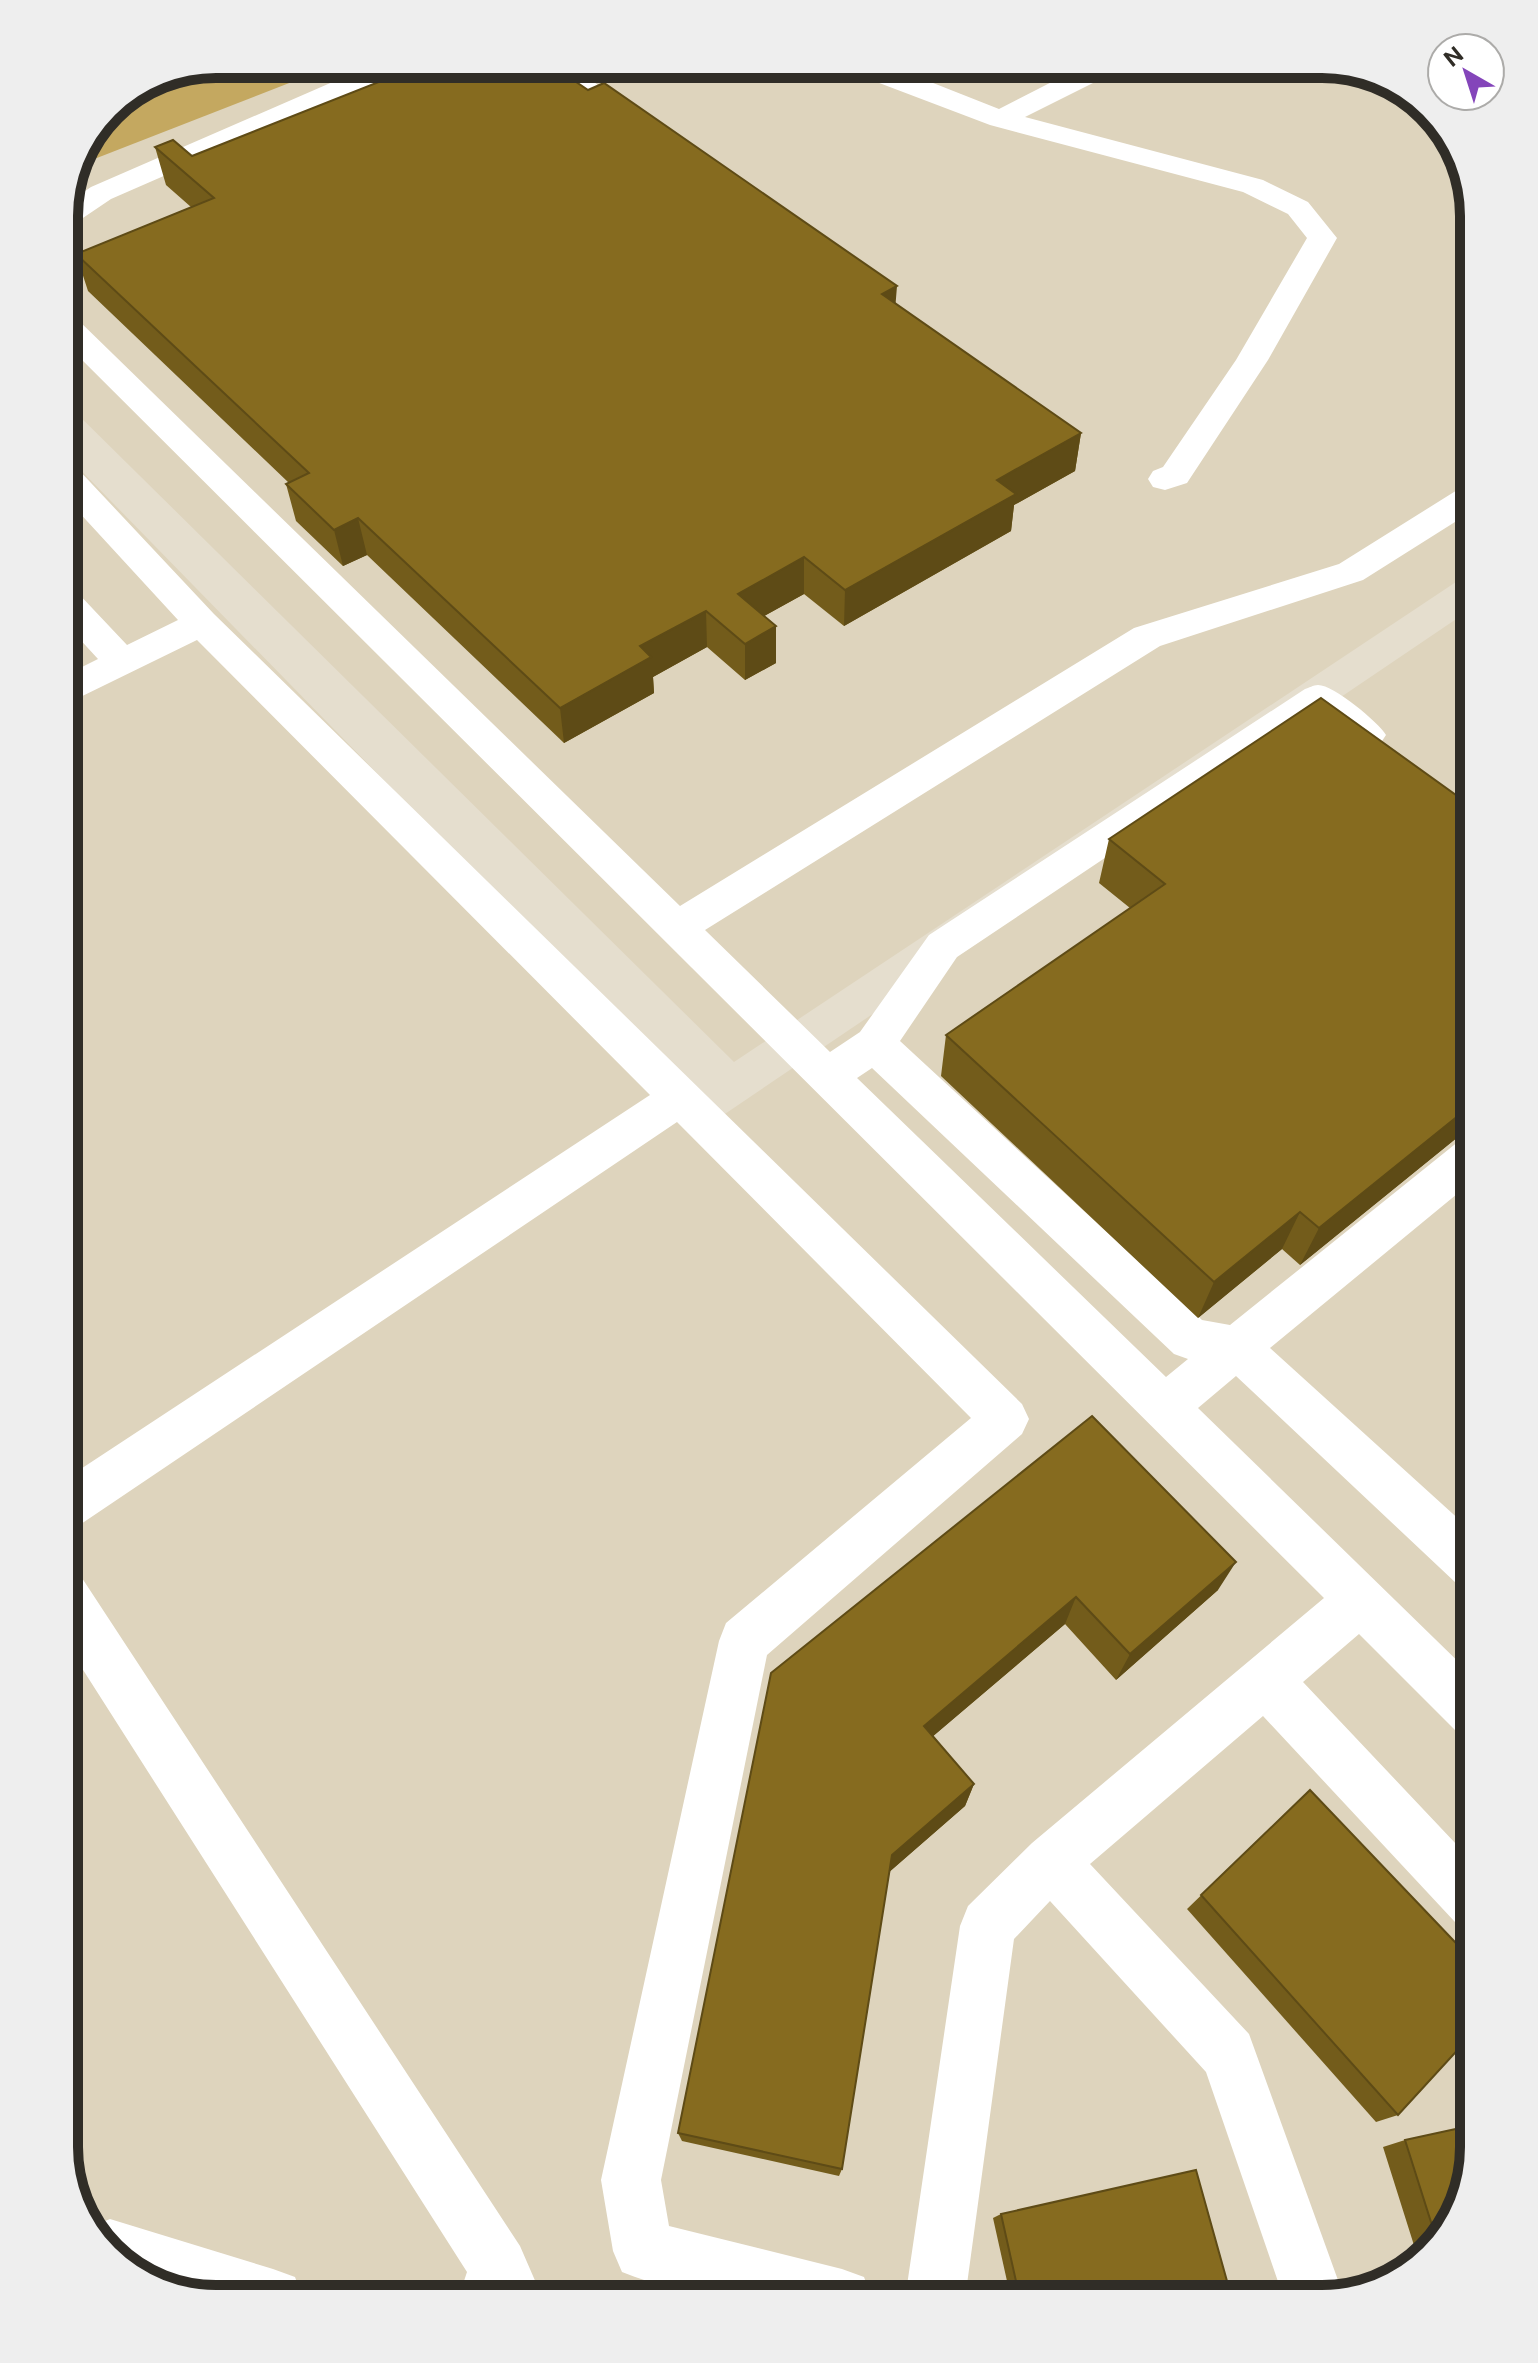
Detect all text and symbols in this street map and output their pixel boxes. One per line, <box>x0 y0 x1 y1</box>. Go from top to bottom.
north arrow <box>1426 32 1506 112</box>
text: N <box>1439 41 1468 72</box>

